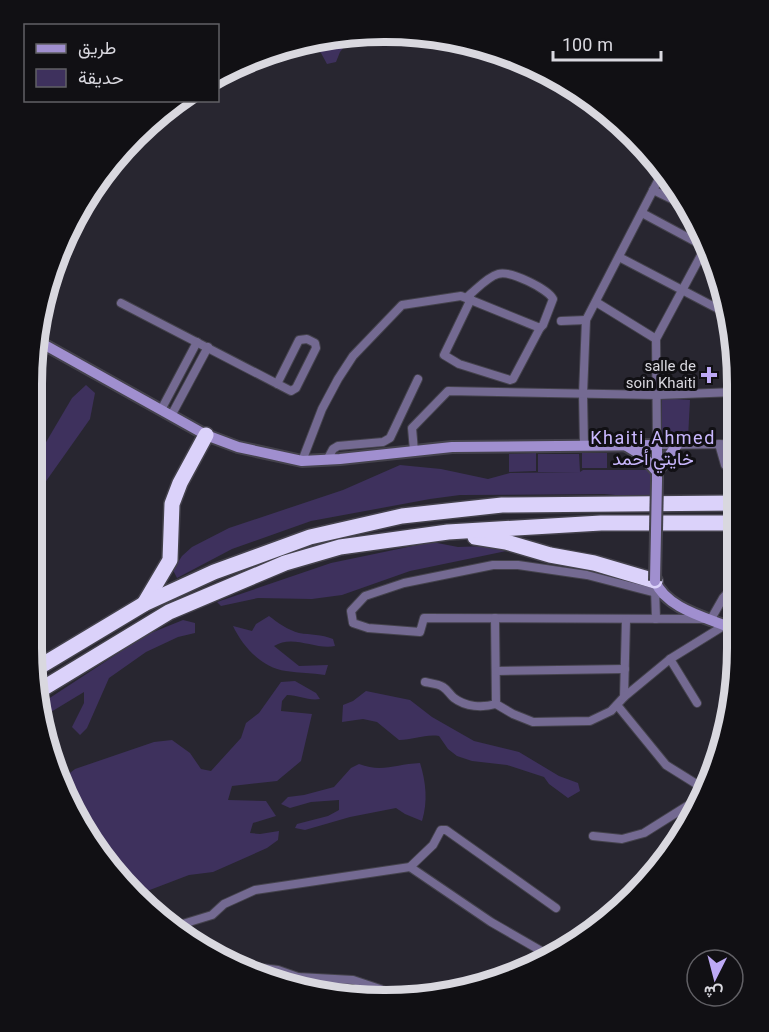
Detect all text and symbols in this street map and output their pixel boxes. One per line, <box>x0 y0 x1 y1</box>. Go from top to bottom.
legend <box>24 24 219 102</box>
scale bar <box>553 24 661 62</box>
text: 100 m <box>562 33 613 61</box>
text: طريق <box>78 36 116 64</box>
text: حديقة <box>78 66 124 94</box>
place label: salle de soin Khaiti <box>626 356 696 396</box>
marker: salle de soin Khaiti <box>700 366 718 384</box>
district label: Khaiti Ahmed خايتي أحمد <box>590 426 716 475</box>
north arrow <box>685 948 745 1008</box>
text: ش <box>703 977 725 1004</box>

